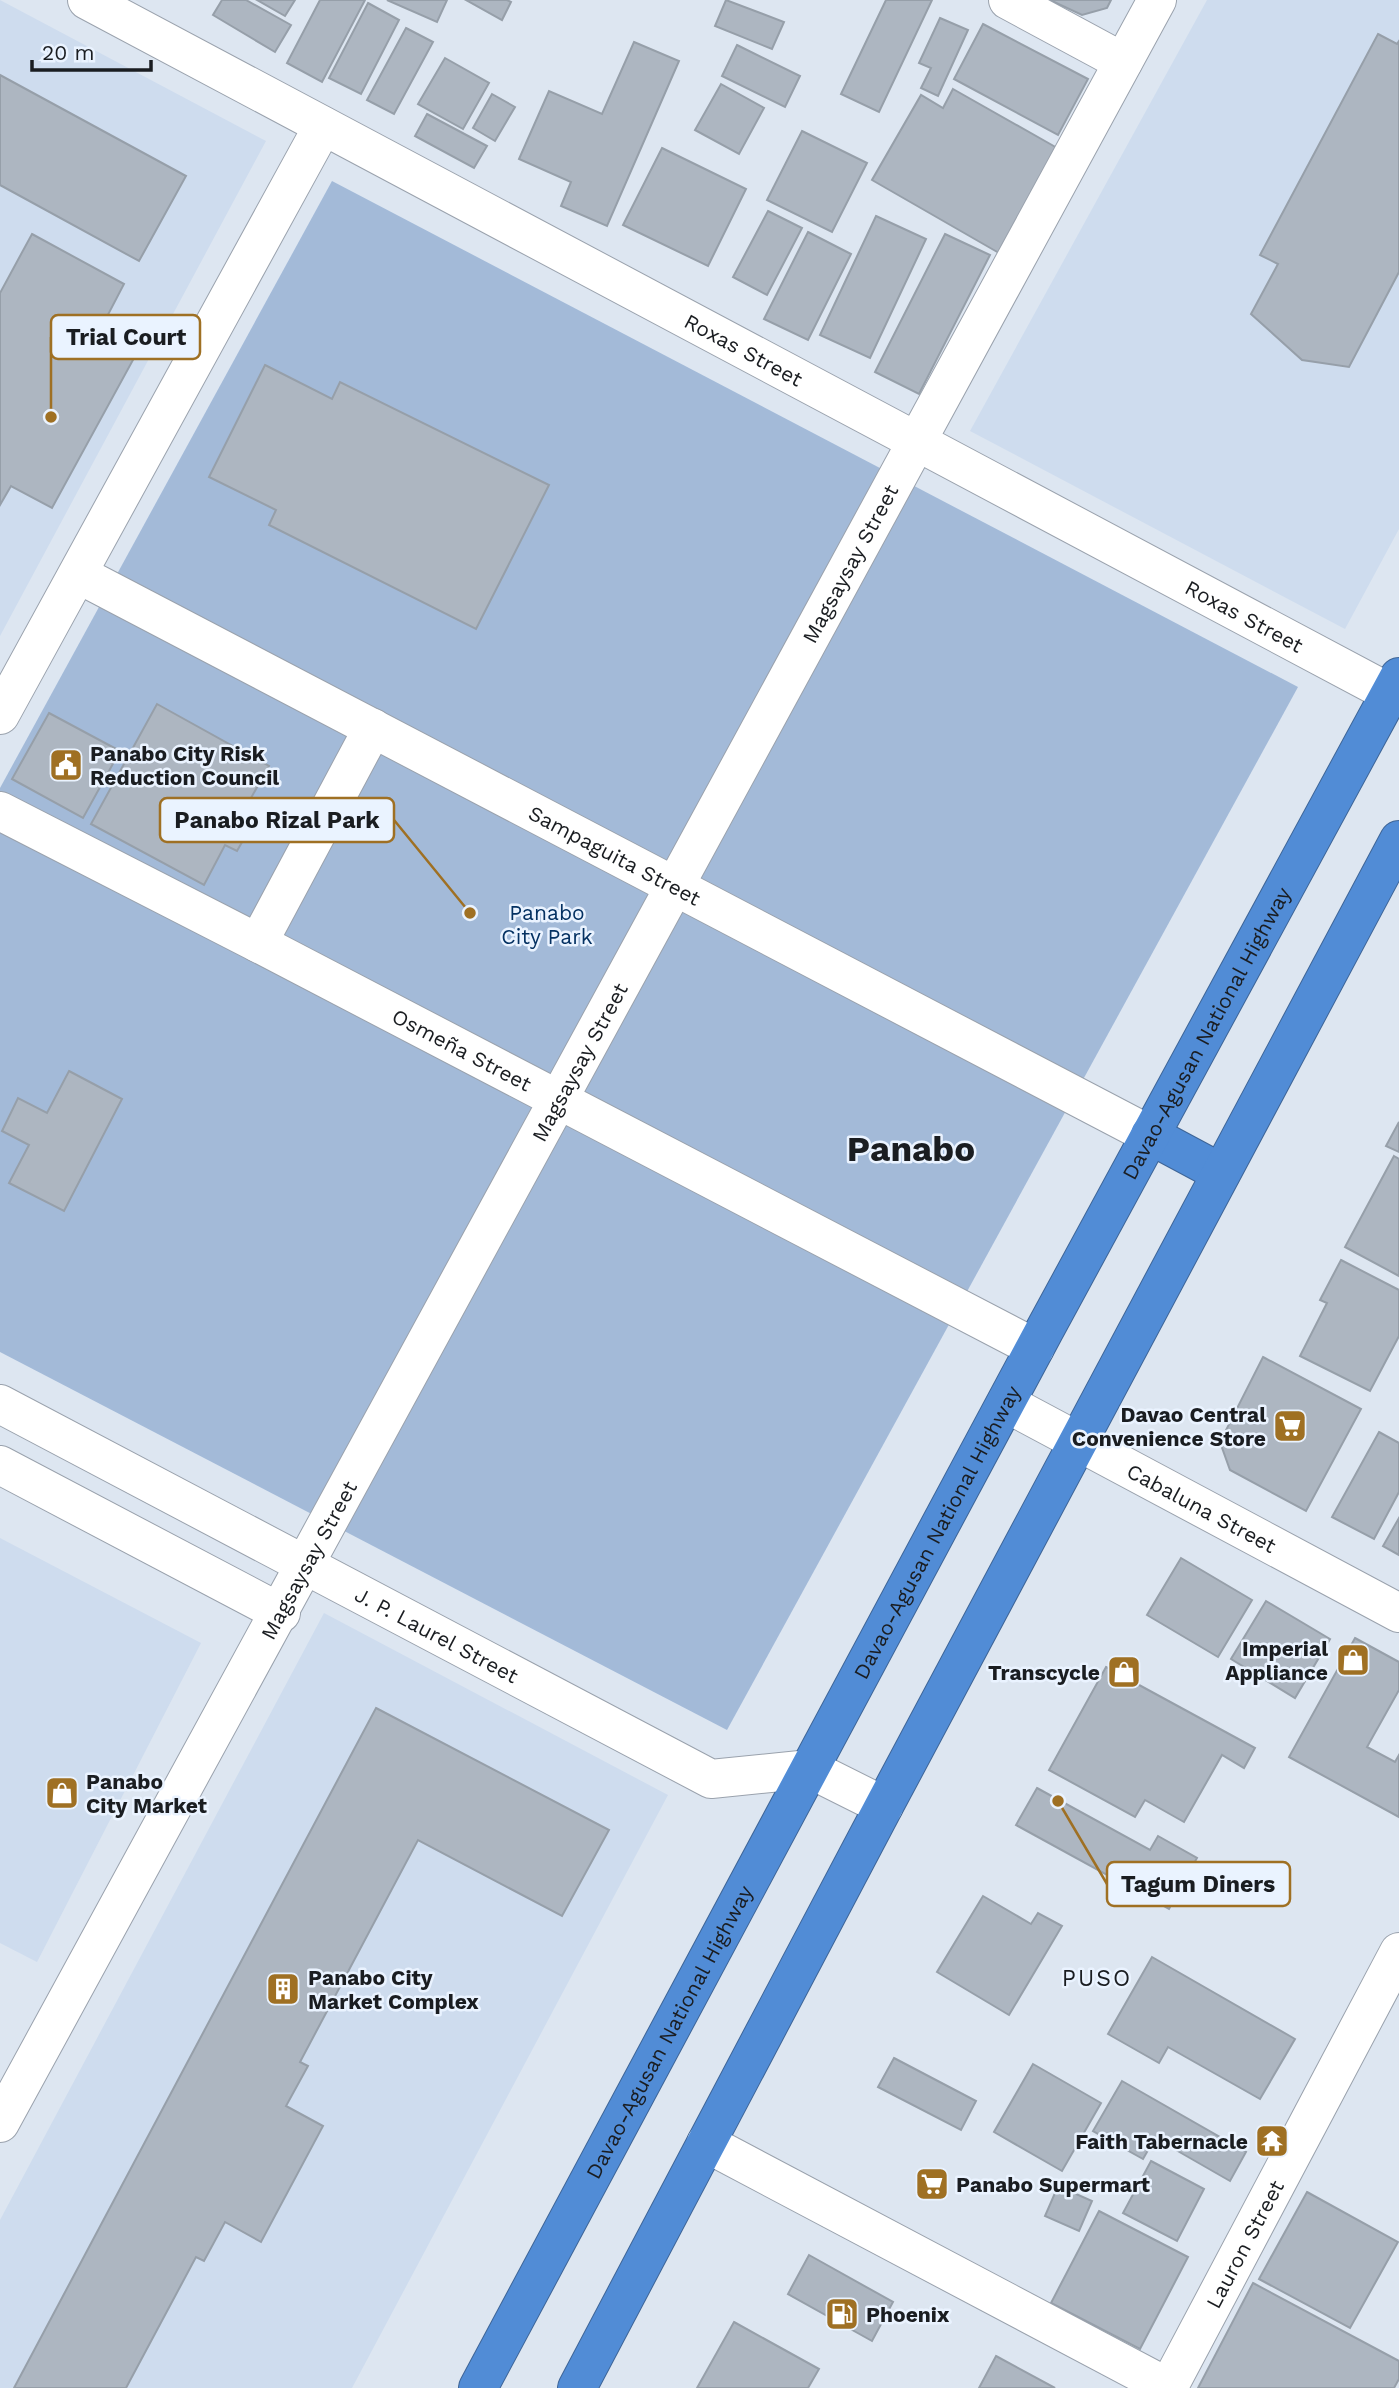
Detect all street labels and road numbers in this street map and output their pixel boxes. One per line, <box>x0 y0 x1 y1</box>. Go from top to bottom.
street label: Roxas Street <box>681 308 807 391</box>
street label: Magsaysay Street <box>797 480 903 647</box>
street label: Roxas Street <box>1181 574 1308 657</box>
street label: Sampaguita Street <box>525 800 705 910</box>
street label: Davao-Agusan National Highway <box>1116 882 1295 1184</box>
street label: Magsaysay Street <box>526 978 633 1146</box>
street label: Osmeña Street <box>388 1003 536 1096</box>
street label: Davao-Agusan National Highway <box>848 1381 1025 1683</box>
street label: Cabaluna Street <box>1123 1458 1281 1558</box>
street label: Magsaysay Street <box>255 1476 362 1644</box>
street label: J. P. Laurel Street <box>351 1581 523 1688</box>
street label: Davao-Agusan National Highway <box>580 1881 758 2183</box>
street label: Lauron Street <box>1200 2175 1289 2312</box>

